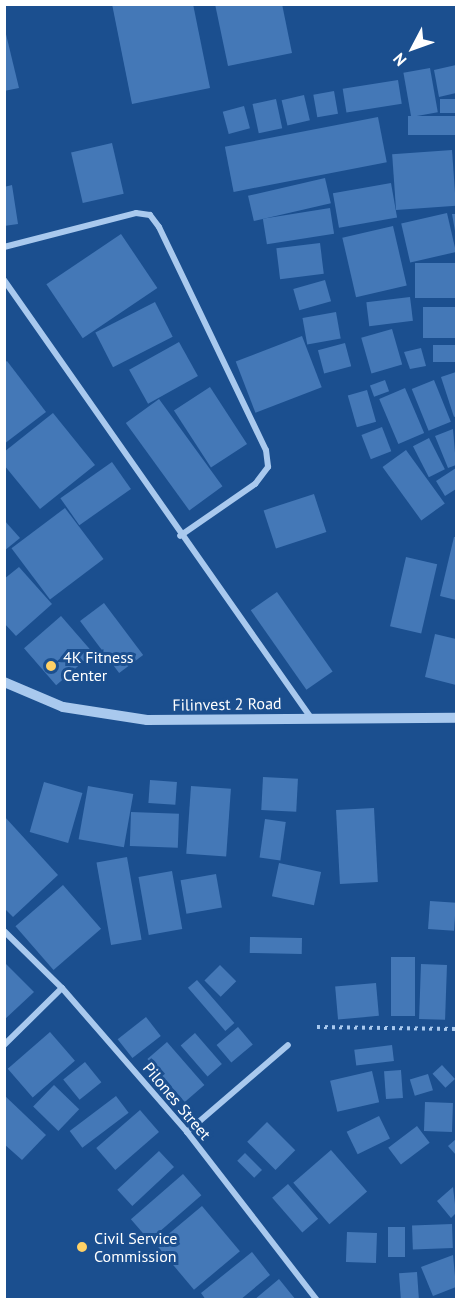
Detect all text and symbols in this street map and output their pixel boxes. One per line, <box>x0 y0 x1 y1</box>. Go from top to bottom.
north arrow <box>383 18 443 78</box>
text: N <box>388 49 410 70</box>
place label: 4K Fitness Center <box>63 647 134 685</box>
marker: 4K Fitness Center <box>44 659 58 673</box>
street label: Filinvest 2 Road <box>172 693 282 715</box>
street label: Pilones Street <box>139 1058 215 1144</box>
place label: Civil Service Commission <box>94 1228 177 1266</box>
marker: Civil Service Commission <box>75 1240 89 1254</box>

